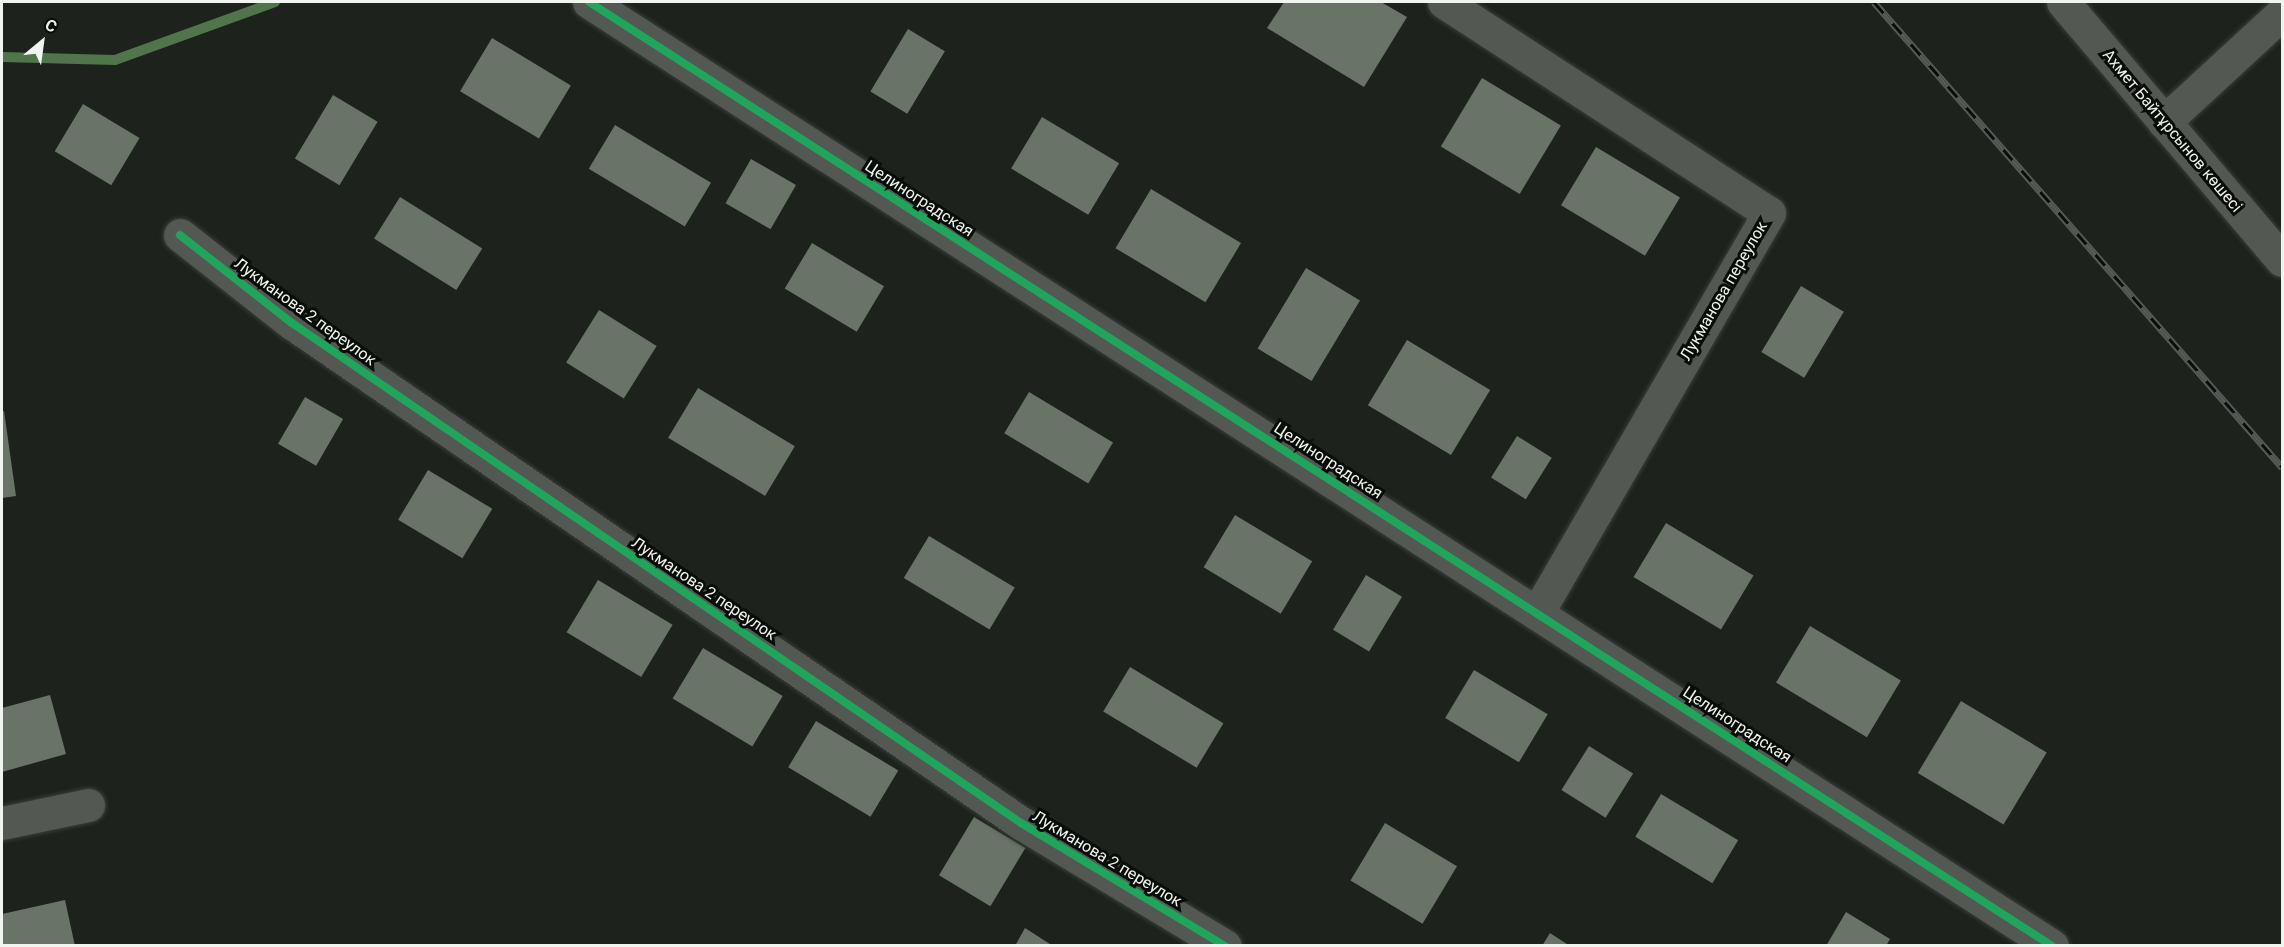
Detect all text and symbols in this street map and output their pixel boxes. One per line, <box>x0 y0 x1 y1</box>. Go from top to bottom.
north arrow <box>12 12 72 72</box>
text: С <box>42 15 60 37</box>
street label: Ахмет Байтұрсынов көшесі <box>2098 46 2246 216</box>
street label: Целиноградская <box>861 157 977 241</box>
street label: Лукманова переулок <box>1676 218 1772 364</box>
street label: Лукманова 2 переулок <box>230 254 380 370</box>
street label: Целиноградская <box>1270 419 1386 503</box>
street label: Лукманова 2 переулок <box>628 533 780 645</box>
street label: Целиноградская <box>1679 683 1795 767</box>
street label: Лукманова 2 переулок <box>1029 807 1185 911</box>

